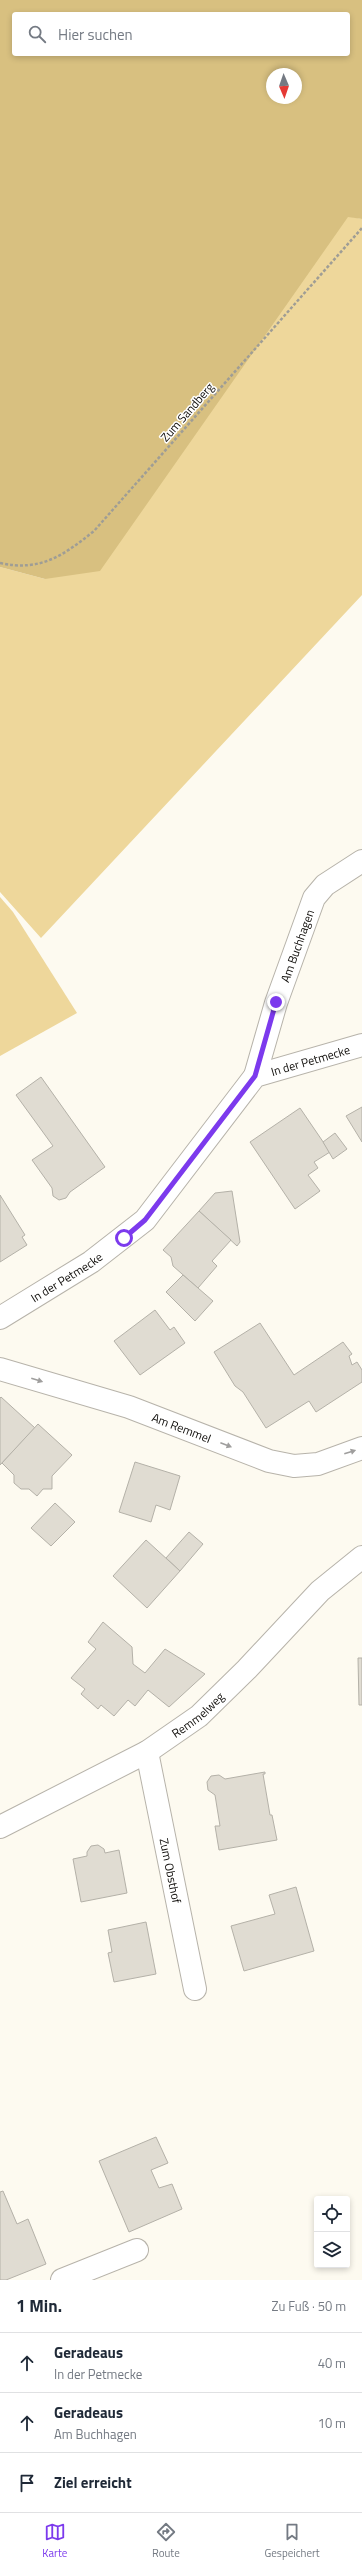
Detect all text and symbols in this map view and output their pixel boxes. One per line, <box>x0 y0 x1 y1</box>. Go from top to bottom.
search box <box>12 12 350 56</box>
icon: search <box>26 23 48 45</box>
text: Hier suchen <box>58 23 133 46</box>
north arrow <box>266 68 302 104</box>
street label: Zum Sandberg <box>156 378 218 446</box>
street label: Am Buchhagen <box>275 906 319 985</box>
route end <box>267 993 285 1011</box>
street label: In der Petmecke <box>268 1040 352 1080</box>
route start <box>115 1229 133 1247</box>
street label: In der Petmecke <box>27 1247 106 1307</box>
one-way arrow <box>32 1377 44 1383</box>
street label: Am Remmel <box>149 1407 214 1447</box>
one-way arrow <box>221 1443 233 1449</box>
one-way arrow <box>345 1449 357 1455</box>
street label: Remmelweg <box>167 1687 228 1742</box>
street label: Zum Obsthof <box>155 1836 187 1905</box>
map controls <box>314 2196 350 2268</box>
button: locate <box>314 2196 350 2232</box>
button: layers <box>314 2232 350 2268</box>
text: 1 Min. <box>16 2293 62 2319</box>
text: Zu Fuß · 50 m <box>272 2296 346 2316</box>
text: Geradeaus <box>54 2341 123 2364</box>
icon: ahead <box>16 2352 38 2374</box>
text: 40 m <box>318 2353 346 2373</box>
text: In der Petmecke <box>54 2364 142 2384</box>
text: Geradeaus <box>54 2401 123 2424</box>
icon: ahead <box>16 2412 38 2434</box>
text: 10 m <box>318 2413 346 2433</box>
text: Am Buchhagen <box>54 2424 137 2444</box>
text: Ziel erreicht <box>54 2471 132 2494</box>
icon: arrive <box>16 2472 38 2494</box>
tab: Karte <box>42 2521 67 2561</box>
tab: Route <box>152 2521 180 2561</box>
tab: Gespeichert <box>265 2521 320 2561</box>

